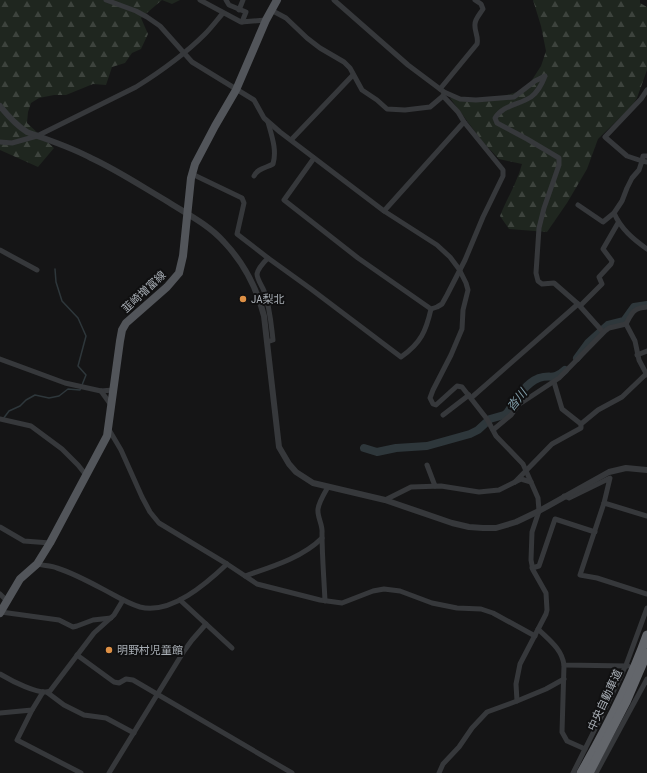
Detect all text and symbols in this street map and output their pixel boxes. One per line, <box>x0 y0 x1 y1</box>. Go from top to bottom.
street label: 韮崎増富線 <box>119 268 169 316</box>
place label: JA梨北 <box>251 293 285 306</box>
marker: JA梨北 <box>238 294 248 304</box>
water label: 沓川 <box>504 385 531 414</box>
place label: 明野村児童館 <box>117 644 183 657</box>
marker: 明野村児童館 <box>104 645 114 655</box>
street label: 中央自動車道 <box>585 667 625 733</box>

